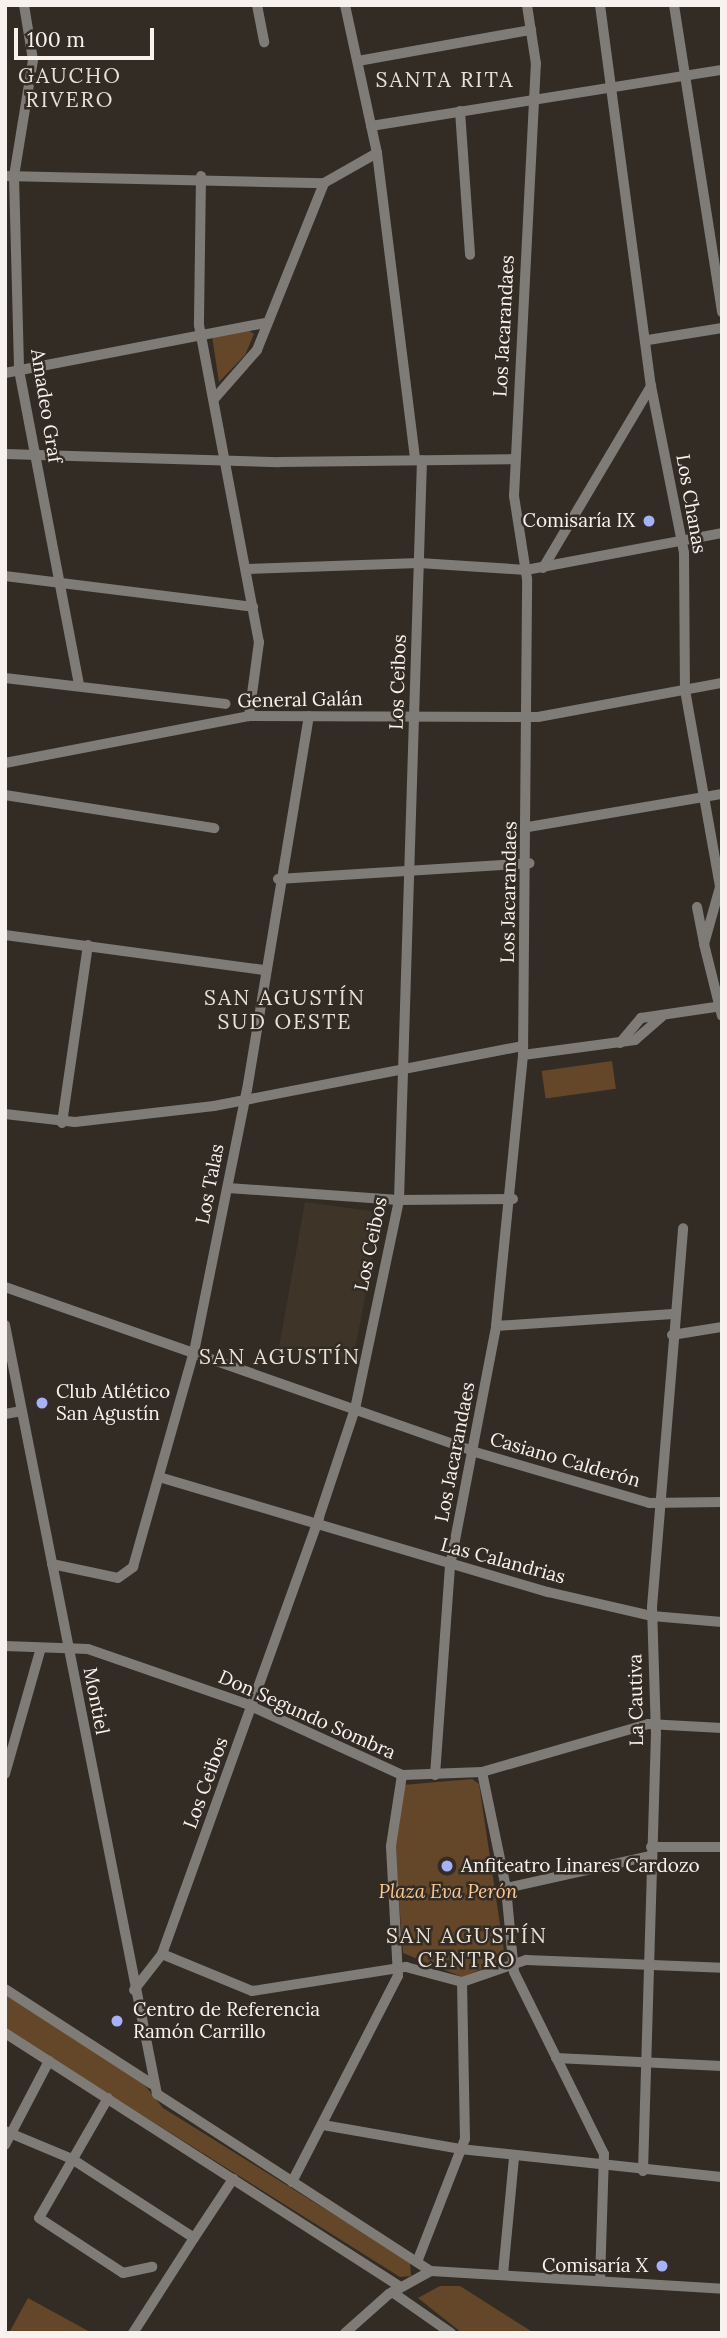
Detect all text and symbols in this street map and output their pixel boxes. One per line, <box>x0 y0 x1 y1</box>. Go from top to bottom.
scale bar <box>18 14 158 58</box>
text: 100 m <box>27 26 85 53</box>
district label: GAUCHO RIVERO <box>19 63 121 113</box>
district label: SANTA RITA <box>377 67 513 93</box>
street label: Los Jacarandaes <box>489 254 519 398</box>
street label: Amadeo Graf <box>26 347 66 465</box>
street label: Los Chanas <box>671 453 711 555</box>
place label: Comisaría IX <box>523 510 635 532</box>
marker: Comisaría IX <box>641 513 657 529</box>
street label: Los Ceibos <box>385 634 411 730</box>
street label: General Galán <box>237 688 363 712</box>
street label: Los Jacarandaes <box>496 821 522 963</box>
district label: SAN AGUSTÍN SUD OESTE <box>205 985 365 1035</box>
street label: Los Talas <box>191 1142 229 1226</box>
street label: Los Ceibos <box>350 1195 392 1293</box>
district label: SAN AGUSTÍN <box>200 1344 360 1370</box>
street label: Los Jacarandaes <box>430 1380 480 1524</box>
place label: Club Atlético San Agustín <box>56 1381 170 1425</box>
marker: Club Atlético San Agustín <box>34 1395 50 1411</box>
street label: Casiano Calderón <box>487 1428 643 1492</box>
street label: Las Calandrias <box>438 1533 568 1589</box>
street label: La Cautiva <box>624 1654 648 1746</box>
street label: Montiel <box>78 1665 114 1737</box>
street label: Don Segundo Sombra <box>215 1666 399 1764</box>
street label: Los Ceibos <box>179 1734 233 1832</box>
place label: Anfiteatro Linares Cardozo <box>461 1855 700 1877</box>
marker: Anfiteatro Linares Cardozo <box>439 1858 455 1874</box>
park label: Plaza Eva Perón <box>379 1881 517 1903</box>
district label: SAN AGUSTÍN CENTRO <box>387 1923 547 1973</box>
place label: Centro de Referencia Ramón Carrillo <box>133 1999 320 2043</box>
marker: Centro de Referencia Ramón Carrillo <box>107 2011 127 2031</box>
place label: Comisaría X <box>542 2255 648 2277</box>
marker: Comisaría X <box>654 2258 670 2274</box>

